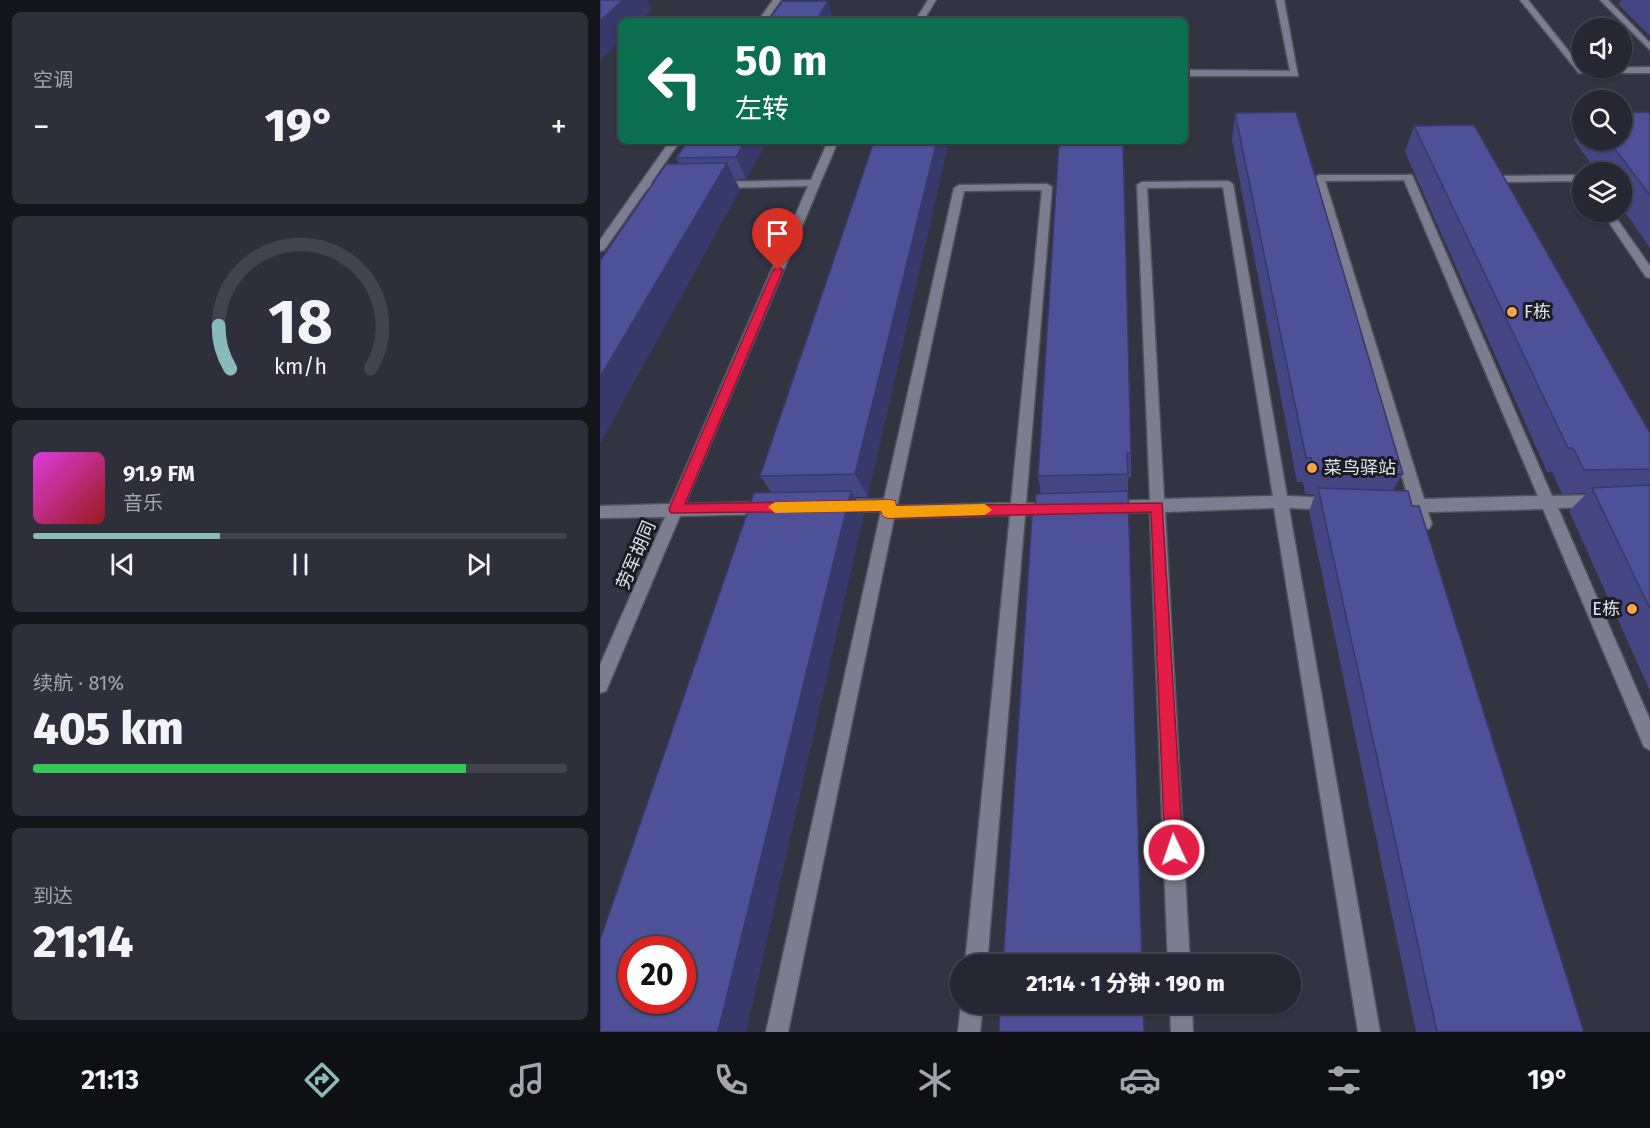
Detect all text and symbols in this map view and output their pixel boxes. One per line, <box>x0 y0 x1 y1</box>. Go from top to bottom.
map controls <box>1572 18 1632 222</box>
button: sound <box>1572 18 1632 78</box>
text: 50 m <box>735 36 828 86</box>
icon: left <box>636 42 714 120</box>
text: 空调 <box>33 68 73 92</box>
button: search <box>1572 90 1632 150</box>
text: 左转 <box>735 93 789 125</box>
text: 19° <box>265 99 335 153</box>
text: − <box>33 107 50 147</box>
text: + <box>551 107 567 147</box>
button: layers <box>1572 162 1632 222</box>
pin <box>752 208 803 270</box>
icon: arrive <box>761 217 794 250</box>
text: 18 <box>267 285 333 360</box>
place label: F栋 <box>1524 301 1551 323</box>
marker: F栋 <box>1505 305 1519 319</box>
text: km/h <box>273 354 327 380</box>
place label: 菜鸟驿站 <box>1324 457 1396 479</box>
text: 91.9 FM <box>123 460 195 487</box>
marker: 菜鸟驿站 <box>1305 461 1319 475</box>
text: 音乐 <box>123 491 163 515</box>
street label: 劳军胡同 <box>612 518 660 592</box>
icon: previous <box>106 548 139 581</box>
icon: pause <box>284 548 317 581</box>
icon: next <box>462 548 495 581</box>
place label: E栋 <box>1592 598 1620 620</box>
marker: E栋 <box>1625 602 1639 616</box>
text: 续航 · 81% <box>33 671 124 695</box>
text: 405 km <box>33 702 184 756</box>
position arrow <box>1142 818 1206 882</box>
text: 到达 <box>33 884 73 908</box>
text: 21:14 <box>33 915 133 969</box>
speed limit sign: 20 <box>618 936 696 1014</box>
text: 21:14 · 1 分钟 · 190 m <box>1026 970 1225 997</box>
icon: directions <box>301 1059 343 1101</box>
icon: music <box>506 1059 548 1101</box>
icon: phone <box>710 1059 752 1101</box>
icon: climate <box>914 1059 956 1101</box>
icon: car <box>1119 1059 1161 1101</box>
icon: filters <box>1323 1059 1365 1101</box>
text: 21:13 <box>81 1064 139 1096</box>
text: 19° <box>1527 1064 1569 1096</box>

